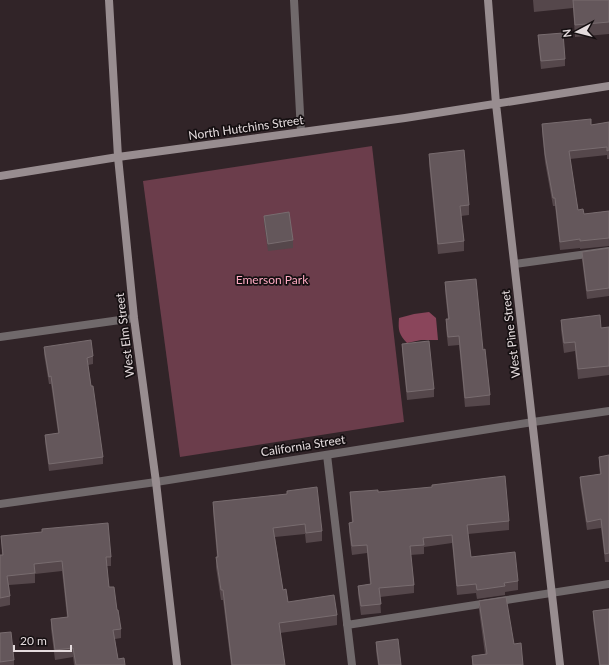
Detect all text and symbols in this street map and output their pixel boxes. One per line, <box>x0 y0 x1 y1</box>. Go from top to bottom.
north arrow <box>557 12 597 52</box>
text: N <box>560 28 574 38</box>
street label: North Hutchins Street <box>187 112 305 143</box>
park label: Emerson Park <box>236 272 309 287</box>
street label: West Pine Street <box>498 289 523 379</box>
street label: West Elm Street <box>112 291 137 378</box>
street label: California Street <box>260 431 347 460</box>
scale bar <box>14 627 71 653</box>
text: 20 m <box>20 633 47 648</box>

